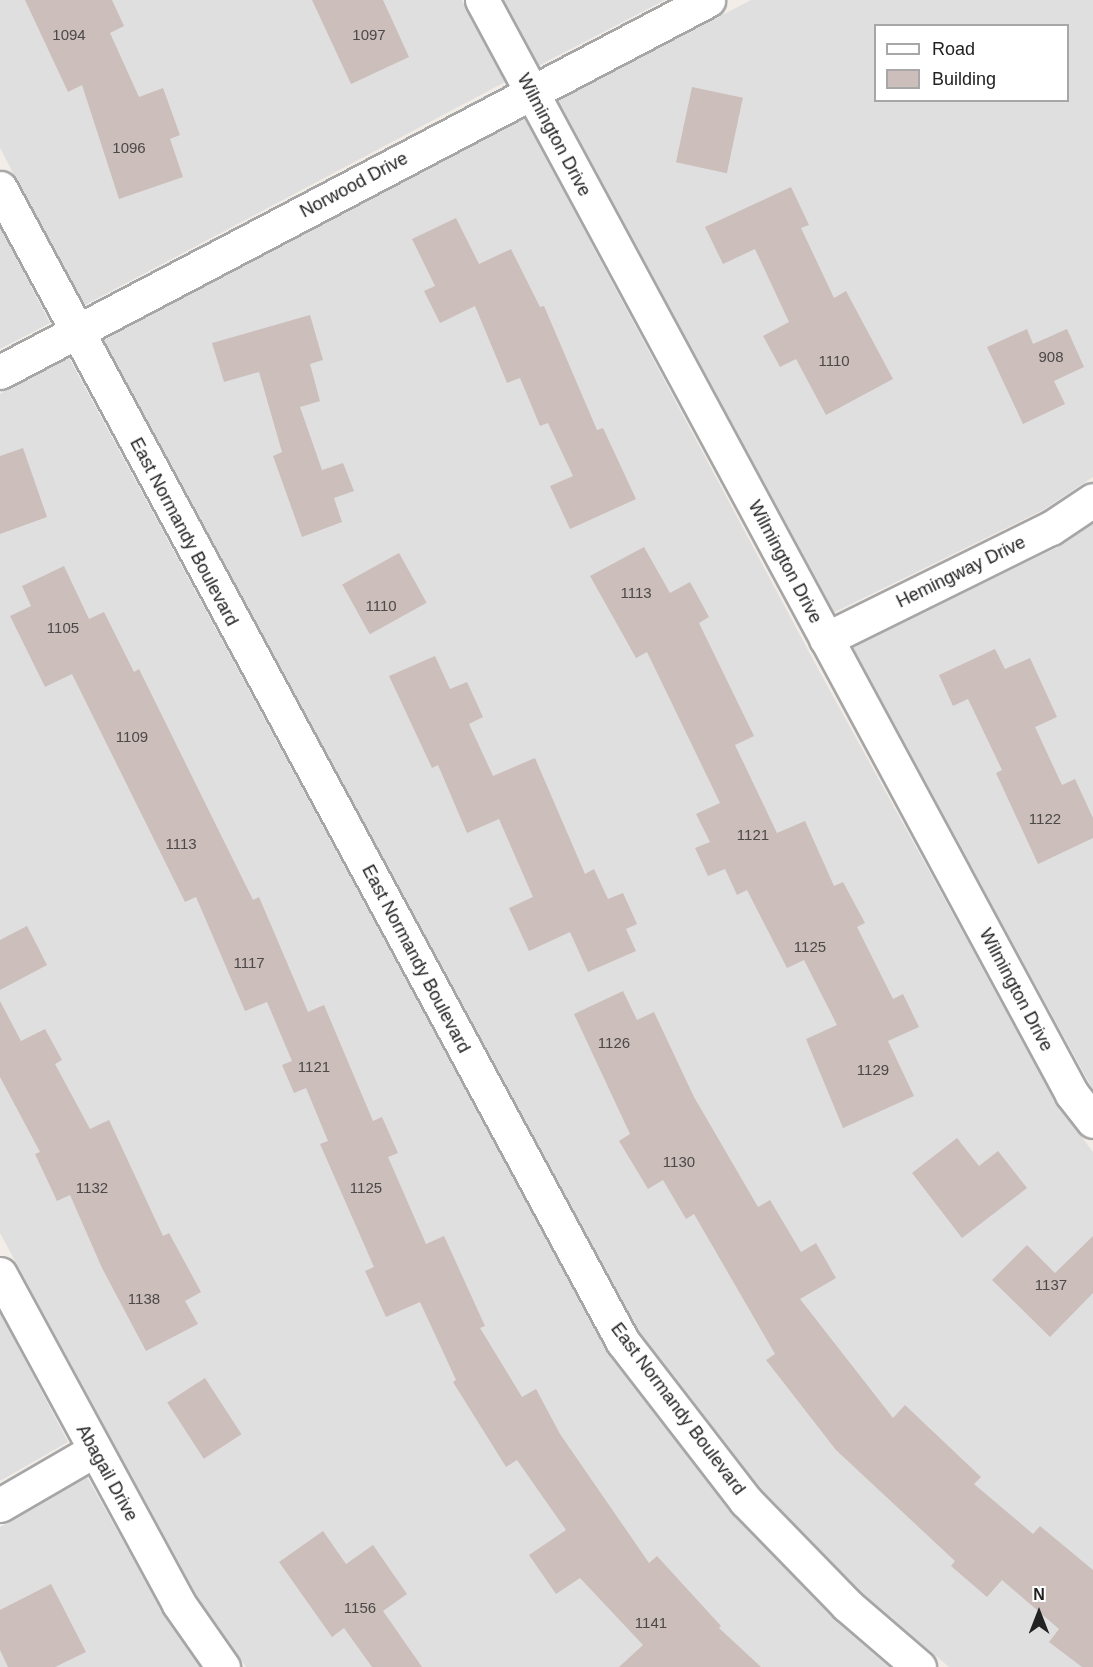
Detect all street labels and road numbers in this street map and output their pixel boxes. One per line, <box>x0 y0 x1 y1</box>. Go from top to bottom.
street label: Wilmington Drive <box>513 70 595 200</box>
street label: Norwood Drive <box>296 148 412 222</box>
street label: East Normandy Boulevard <box>125 434 243 630</box>
street label: Wilmington Drive <box>744 497 826 627</box>
street label: Hemingway Drive <box>893 531 1029 613</box>
street label: East Normandy Boulevard <box>357 861 475 1057</box>
street label: Wilmington Drive <box>975 925 1057 1055</box>
street label: East Normandy Boulevard <box>606 1319 750 1499</box>
street label: Abagail Drive <box>72 1421 142 1525</box>

